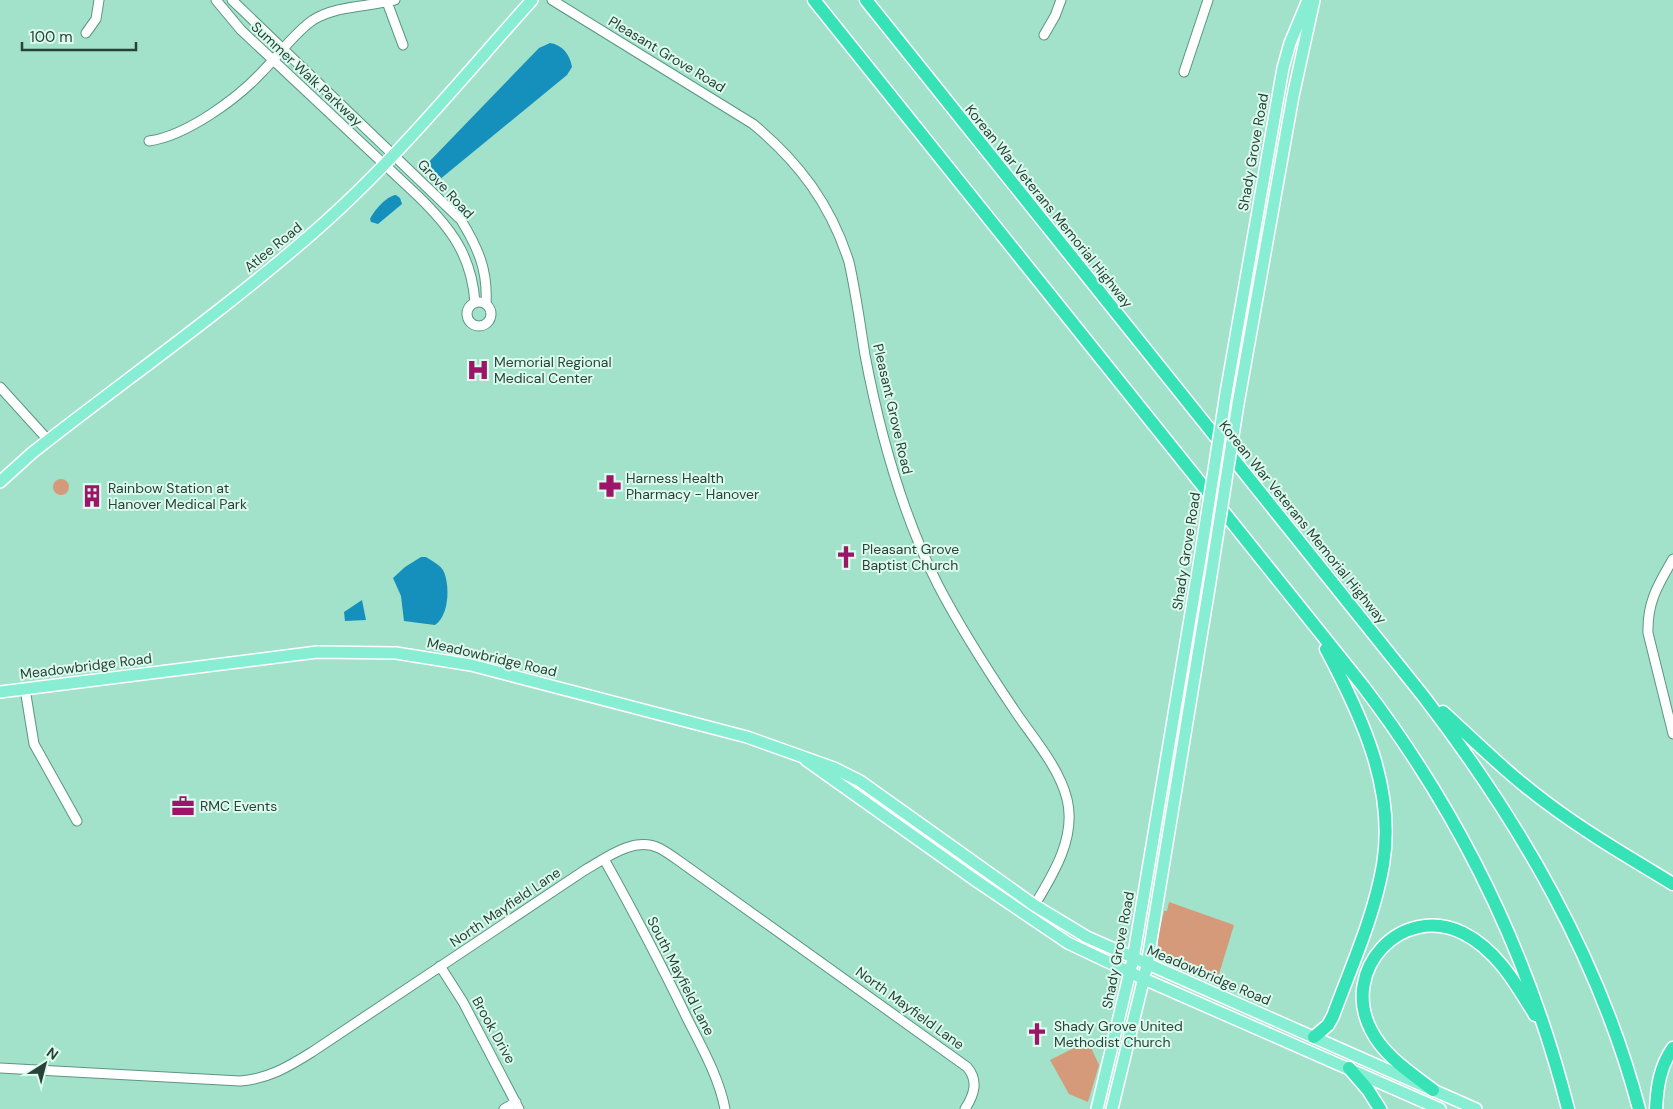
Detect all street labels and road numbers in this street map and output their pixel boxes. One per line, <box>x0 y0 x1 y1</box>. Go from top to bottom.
street label: Pleasant Grove Road <box>605 12 729 96</box>
street label: Summer Walk Parkway <box>248 18 367 130</box>
street label: Shady Grove Road <box>1234 92 1272 212</box>
street label: Korean War Veterans Memorial Highway <box>961 101 1137 312</box>
street label: Grove Road <box>414 156 478 222</box>
street label: Atlee Road <box>240 218 306 276</box>
street label: Pleasant Grove Road <box>869 342 917 476</box>
street label: Korean War Veterans Memorial Highway <box>1215 417 1391 628</box>
street label: Shady Grove Road <box>1168 491 1204 611</box>
street label: Meadowbridge Road <box>425 633 559 681</box>
street label: Meadowbridge Road <box>19 649 153 683</box>
street label: North Mayfield Lane <box>446 863 564 951</box>
street label: Shady Grove Road <box>1098 890 1138 1010</box>
street label: South Mayfield Lane <box>643 913 719 1039</box>
street label: Meadowbridge Road <box>1144 941 1274 1009</box>
street label: North Mayfield Lane <box>852 963 968 1053</box>
street label: Brook Drive <box>468 993 520 1067</box>

